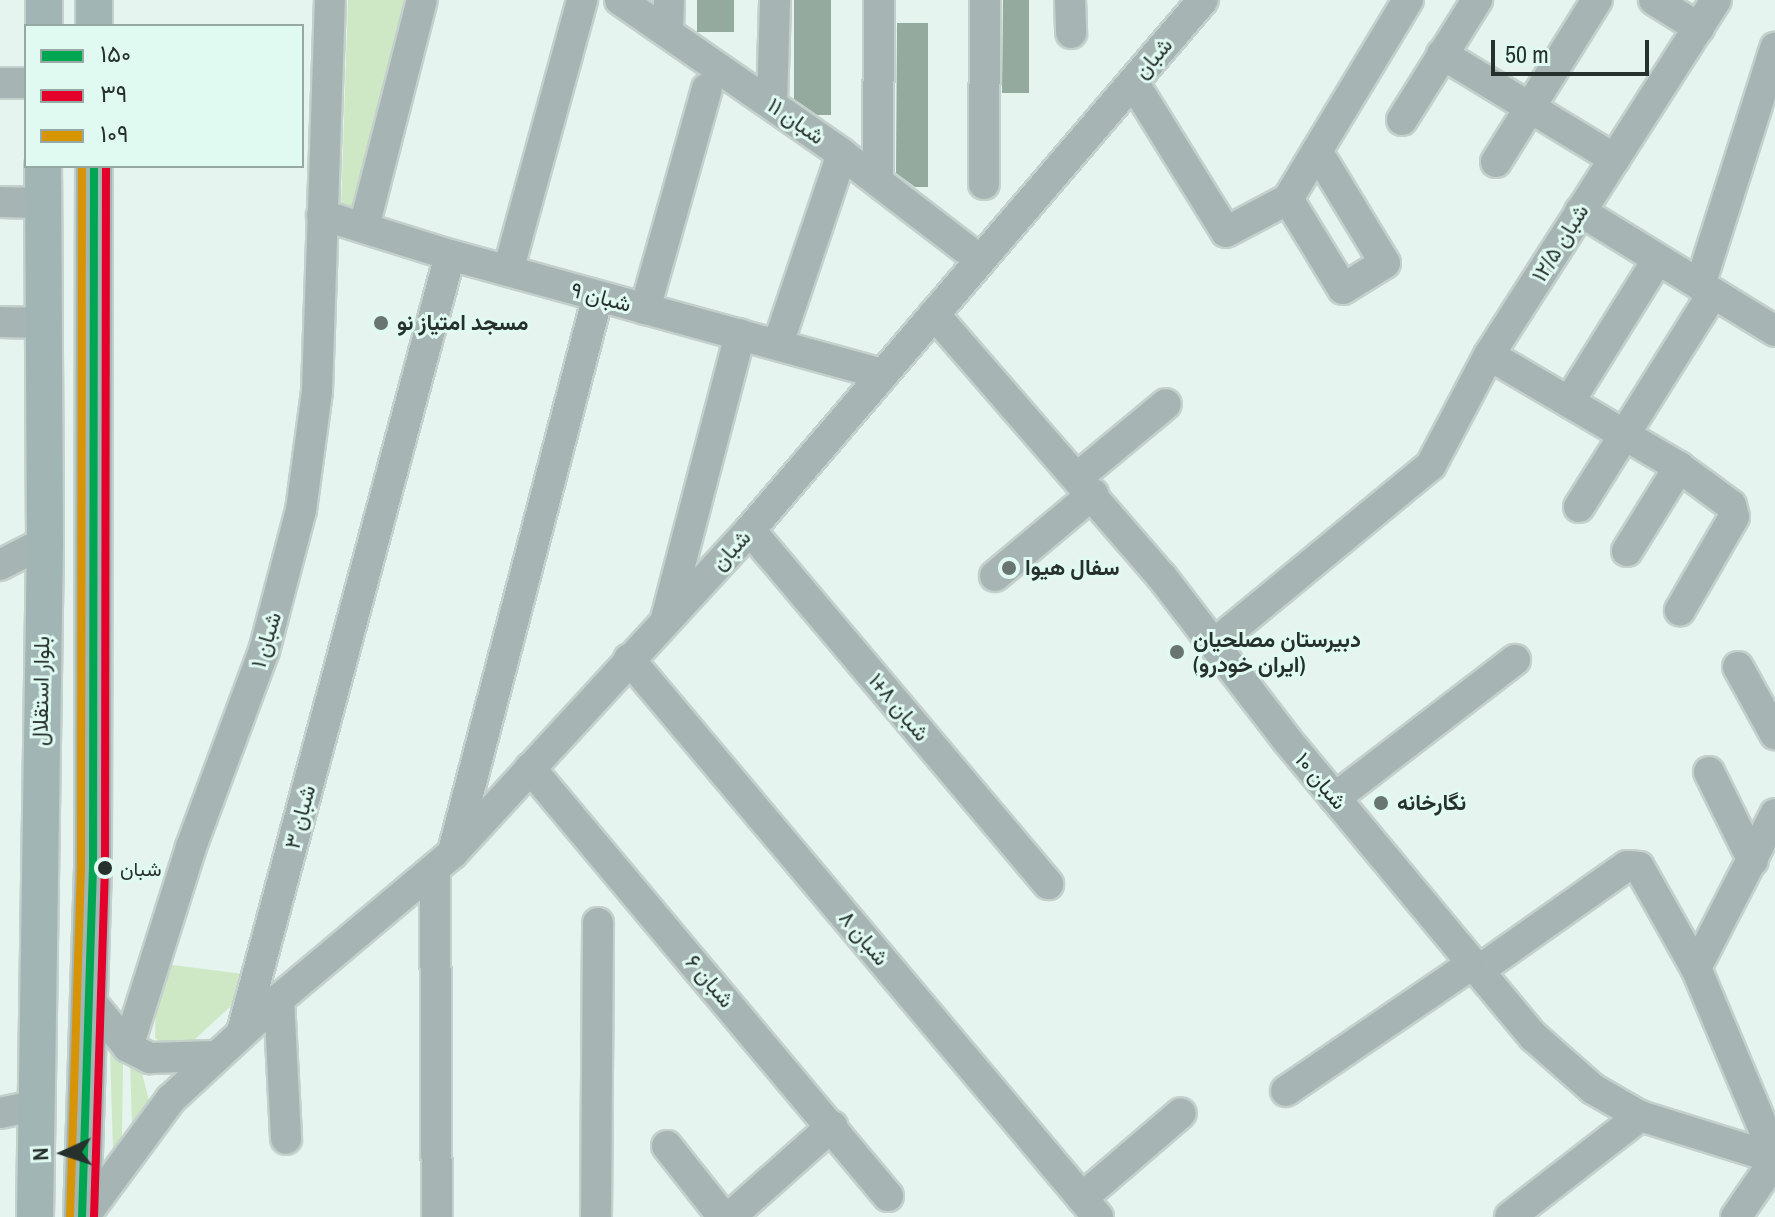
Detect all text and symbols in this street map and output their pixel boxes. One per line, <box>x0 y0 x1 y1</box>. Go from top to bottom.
legend <box>24 24 304 168</box>
scale bar <box>1495 24 1653 74</box>
street label: شبان <box>1128 32 1178 84</box>
text: ۱۵۰ <box>100 37 131 69</box>
text: 50 m <box>1505 38 1549 70</box>
text: ۳۹ <box>100 77 127 109</box>
street label: ۱۱ شبان <box>762 92 830 150</box>
text: ۱۰۹ <box>100 117 129 149</box>
street label: ۱۲/۵ شبان <box>1526 199 1594 287</box>
street label: ۹ شبان <box>568 276 634 318</box>
place label: مسجد امتیاز نو <box>397 310 528 336</box>
marker: مسجد امتیاز نو <box>372 314 390 332</box>
street label: شبان <box>706 524 756 576</box>
place label: سفال هیوا <box>1025 555 1119 581</box>
marker: سفال هیوا <box>1000 559 1018 577</box>
street label: ۱ شبان <box>245 609 287 671</box>
place label: دبیرستان مصلحیان (ایران خودرو) <box>1193 626 1361 678</box>
street label: بلوار استقلال <box>27 636 55 746</box>
marker: دبیرستان مصلحیان (ایران خودرو) <box>1168 643 1186 661</box>
street label: ۱+۸ شبان <box>863 668 935 746</box>
street label: ۱۰ شبان <box>1290 747 1352 815</box>
street label: ۳ شبان <box>279 782 321 852</box>
place label: نگارخانه <box>1397 790 1466 816</box>
marker: نگارخانه <box>1372 794 1390 812</box>
place label: شبان <box>120 856 161 880</box>
marker: شبان <box>97 860 113 876</box>
street label: ۸ شبان <box>833 905 895 971</box>
street label: ۶ شبان <box>680 949 740 1013</box>
north arrow <box>24 1113 104 1193</box>
text: N <box>25 1147 55 1162</box>

